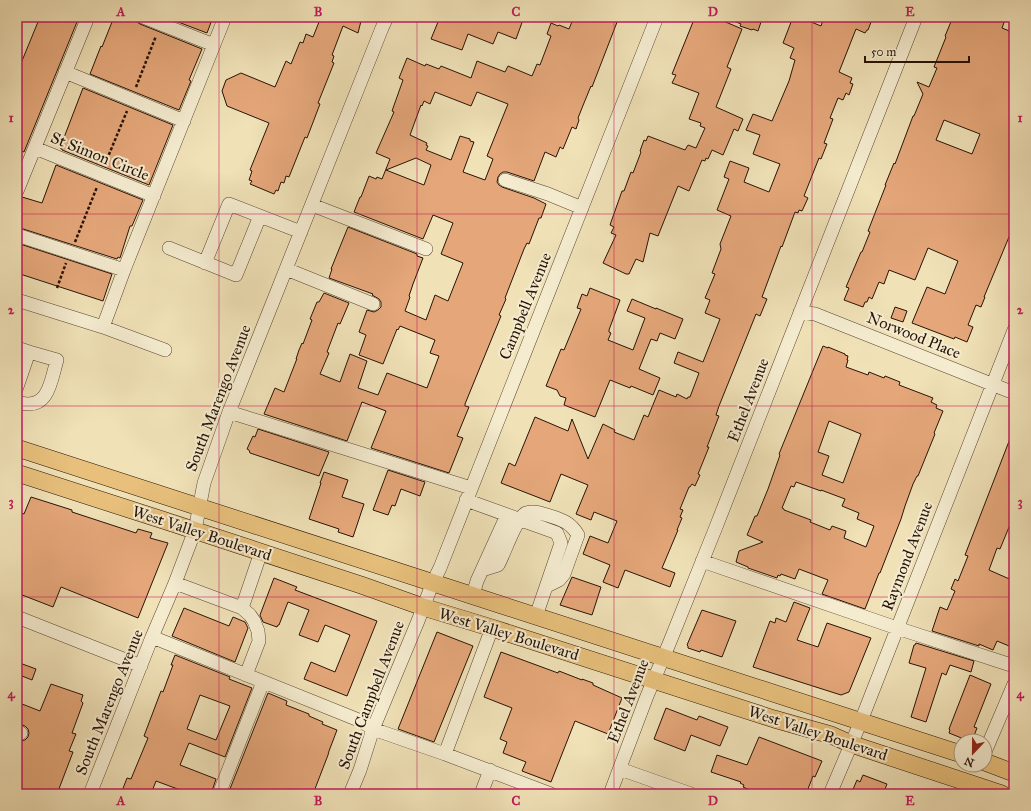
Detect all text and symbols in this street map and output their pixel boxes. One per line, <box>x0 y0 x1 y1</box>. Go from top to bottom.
text: A <box>116 4 126 20</box>
text: B <box>314 4 323 20</box>
text: C <box>512 4 521 20</box>
text: D <box>708 4 718 20</box>
text: E <box>905 4 915 20</box>
scale bar <box>865 38 969 64</box>
text: 50 m <box>871 45 896 59</box>
text: 1 <box>8 110 14 126</box>
text: 1 <box>1017 110 1023 126</box>
street label: St Simon Circle <box>48 128 152 185</box>
street label: Campbell Avenue <box>495 249 555 362</box>
text: 2 <box>8 302 15 318</box>
text: 2 <box>1017 302 1024 318</box>
street label: Norwood Place <box>864 308 964 363</box>
street label: South Marengo Avenue <box>181 322 256 474</box>
street label: Ethel Avenue <box>723 355 773 445</box>
text: 3 <box>8 494 14 510</box>
text: 3 <box>1017 494 1023 510</box>
street label: Raymond Avenue <box>878 499 937 613</box>
street label: West Valley Boulevard <box>130 501 274 565</box>
street label: West Valley Boulevard <box>437 604 581 664</box>
street label: South Campbell Avenue <box>334 618 408 772</box>
street label: South Marengo Avenue <box>71 626 148 778</box>
street label: Ethel Avenue <box>603 656 653 746</box>
text: 4 <box>7 686 15 702</box>
text: 4 <box>1016 686 1024 702</box>
street label: West Valley Boulevard <box>746 701 890 765</box>
north arrow <box>953 733 993 773</box>
text: N <box>962 754 976 770</box>
text: A <box>116 793 126 809</box>
text: B <box>314 793 323 809</box>
text: C <box>512 793 521 809</box>
text: D <box>708 793 718 809</box>
text: E <box>905 793 915 809</box>

